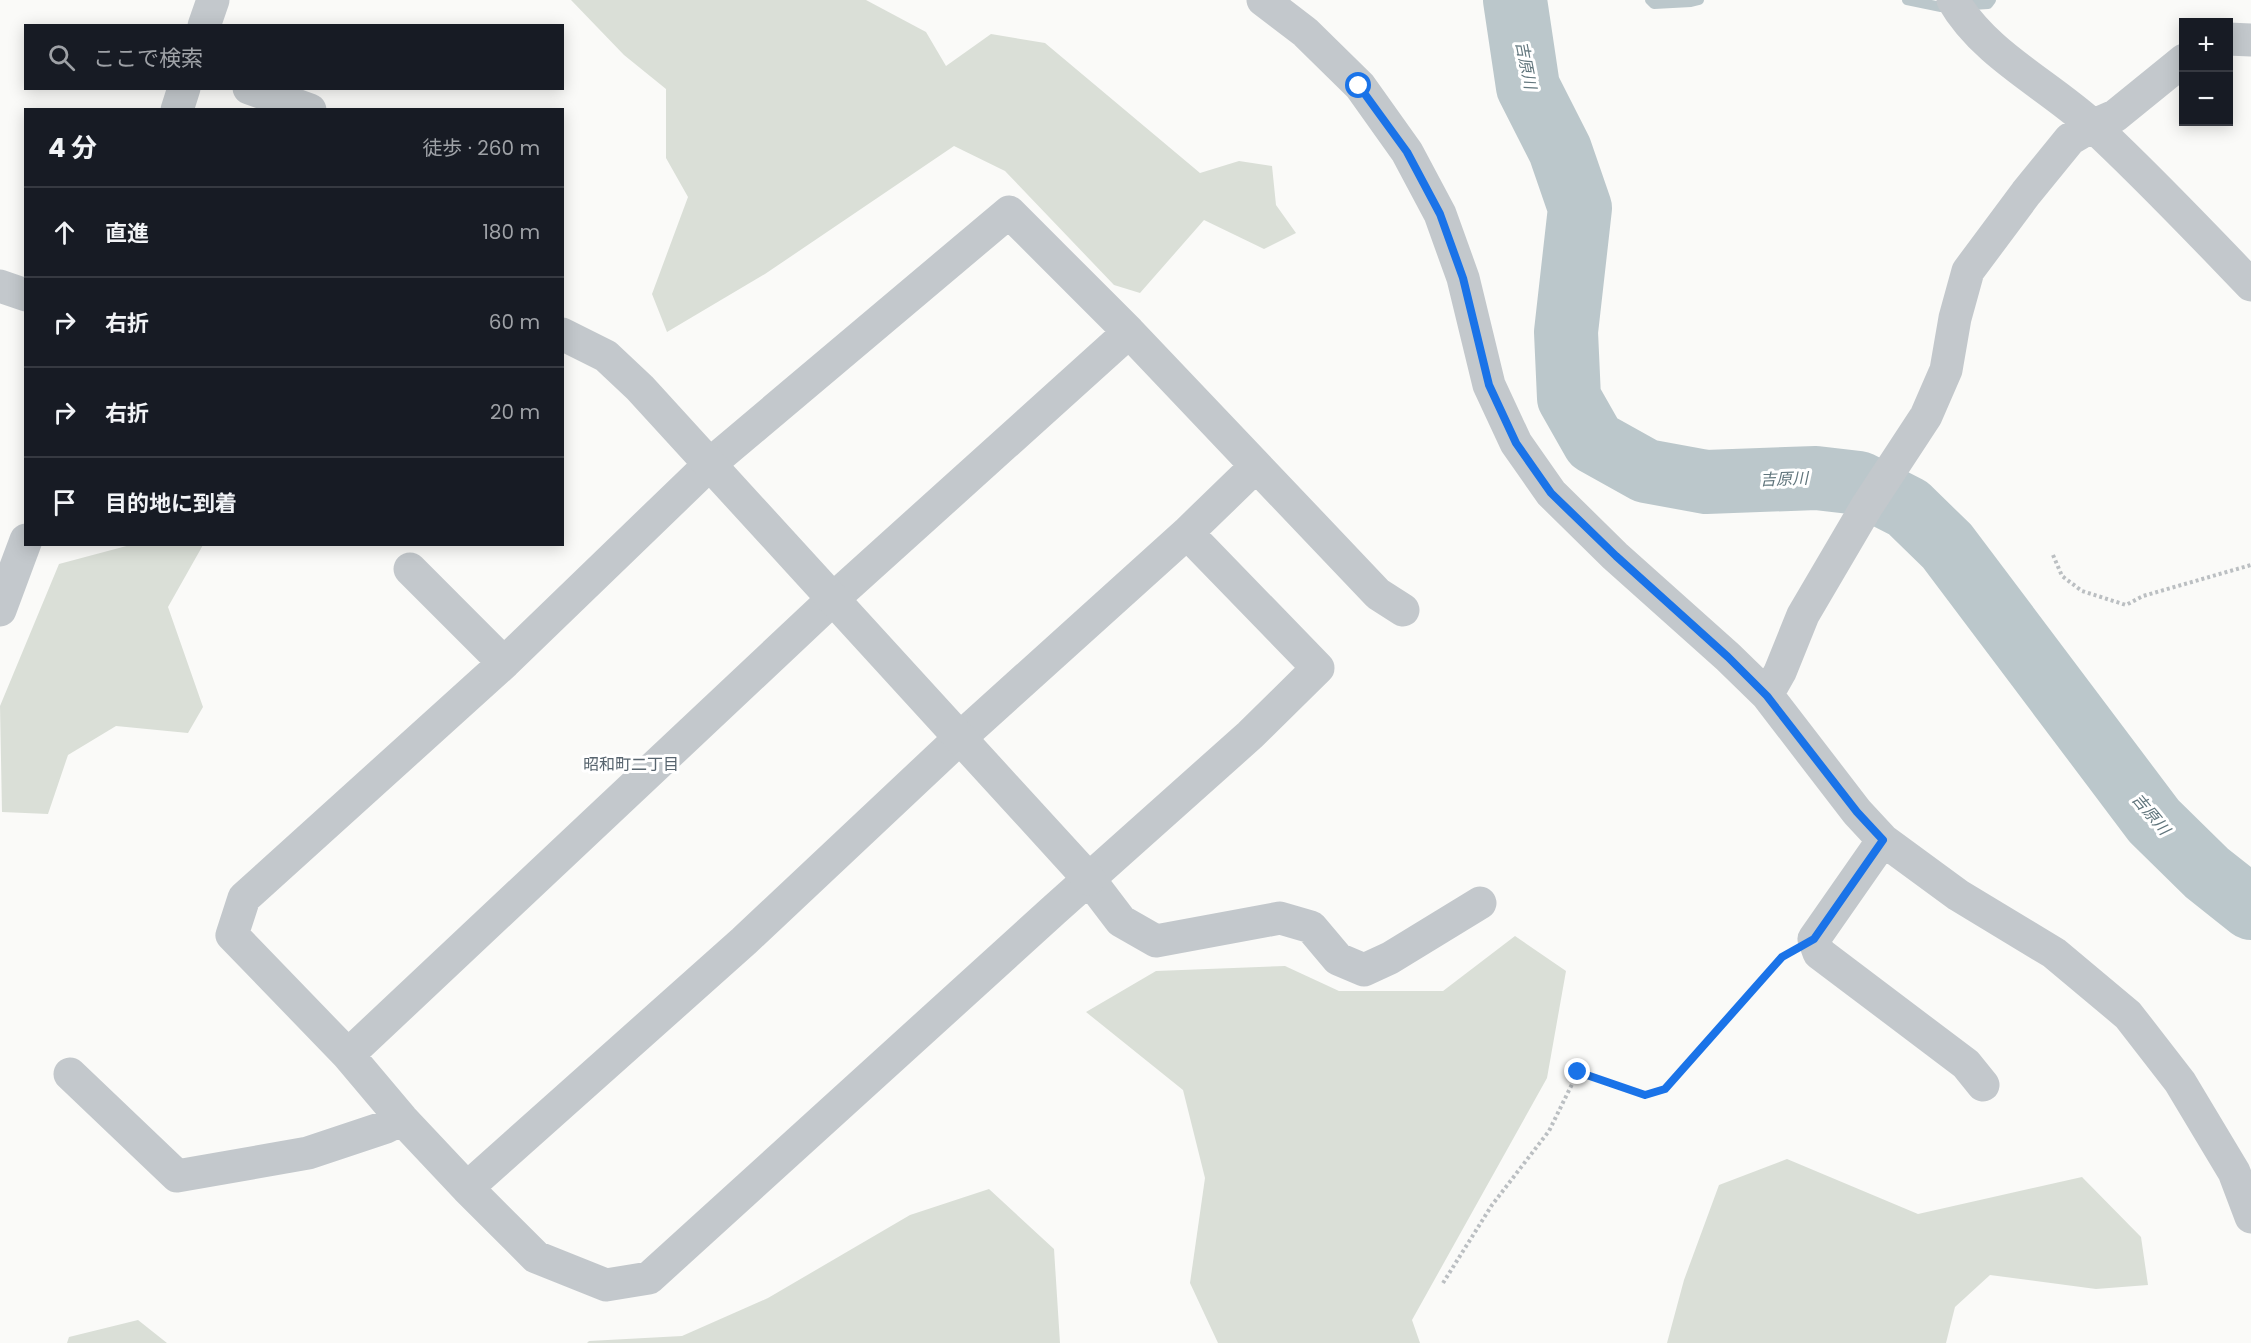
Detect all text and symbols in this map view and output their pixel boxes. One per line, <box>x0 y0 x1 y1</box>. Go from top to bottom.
map controls <box>2179 18 2233 126</box>
button: + <box>2179 18 2233 72</box>
search box <box>24 24 564 90</box>
water label: 吉原川 <box>1510 39 1542 93</box>
icon: search <box>45 41 78 74</box>
text: ここで検索 <box>93 43 203 74</box>
route start <box>1345 72 1371 98</box>
button: − <box>2179 72 2233 126</box>
text: 4 分 <box>48 130 97 166</box>
text: 徒歩 · 260 m <box>422 134 540 162</box>
icon: ahead <box>48 216 81 249</box>
text: 直進 <box>105 218 149 249</box>
text: 180 m <box>482 218 540 246</box>
icon: right <box>48 306 81 339</box>
text: 右折 <box>105 308 149 339</box>
text: 60 m <box>489 308 540 336</box>
icon: right <box>48 396 81 429</box>
text: 右折 <box>105 398 149 429</box>
text: 20 m <box>490 398 540 426</box>
water label: 吉原川 <box>1760 467 1810 491</box>
icon: arrive <box>48 486 81 519</box>
text: 目的地に到着 <box>105 488 237 519</box>
district label: 昭和町二丁目 <box>583 753 679 776</box>
water label: 吉原川 <box>2127 788 2177 841</box>
route end <box>1564 1058 1590 1084</box>

